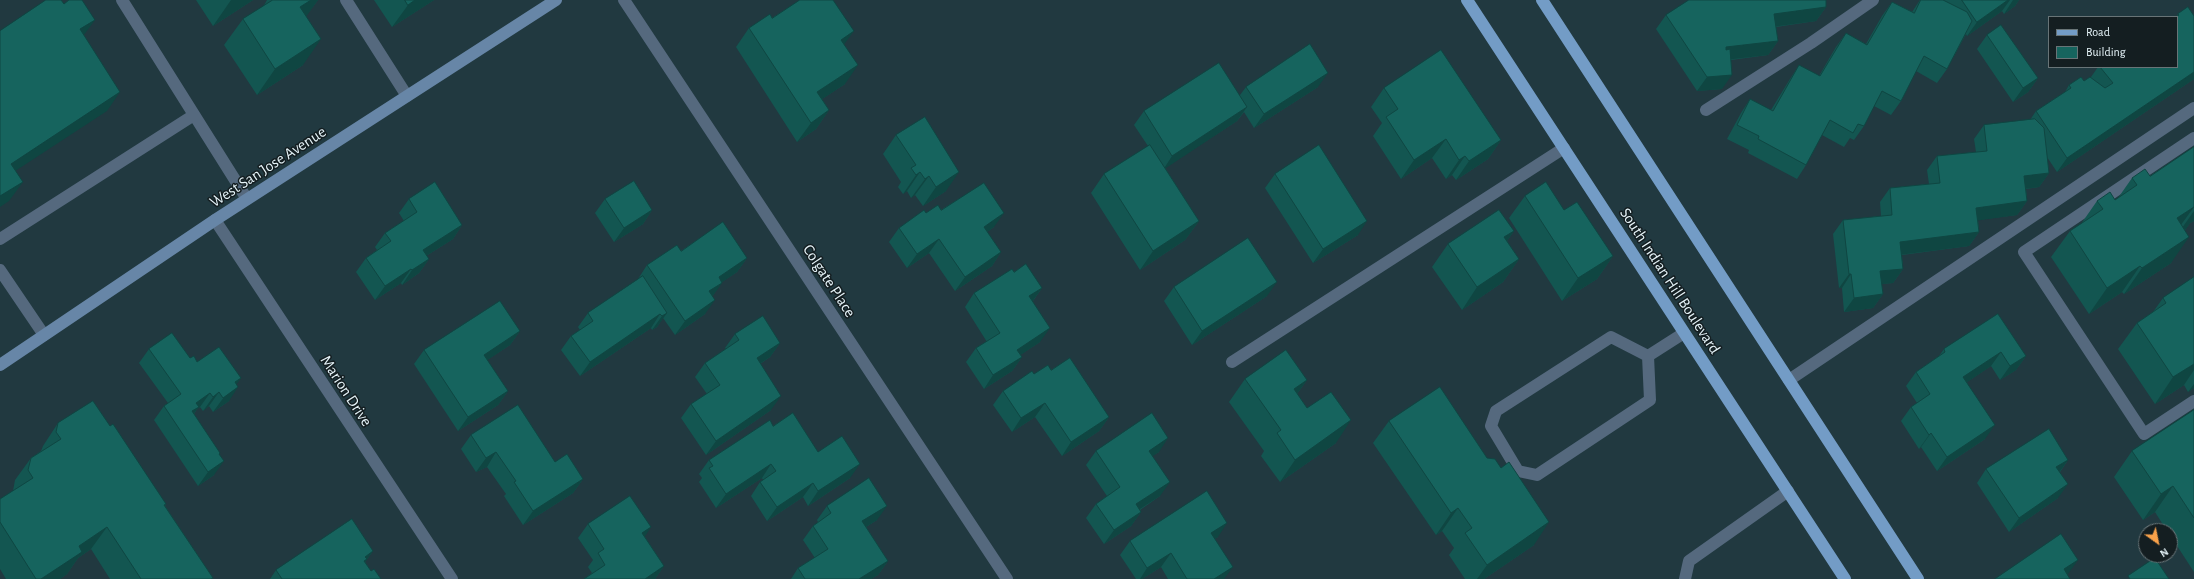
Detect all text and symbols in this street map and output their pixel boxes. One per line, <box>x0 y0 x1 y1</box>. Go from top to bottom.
legend <box>2048 16 2178 68</box>
text: Road <box>2086 26 2110 38</box>
text: Building <box>2086 46 2126 58</box>
street label: West San Jose Avenue <box>206 122 330 212</box>
street label: South Indian Hill Boulevard <box>1616 204 1724 358</box>
street label: Colgate Place <box>798 241 860 321</box>
street label: Marion Drive <box>316 352 376 430</box>
north arrow <box>2138 523 2178 563</box>
text: N <box>2158 546 2170 559</box>

